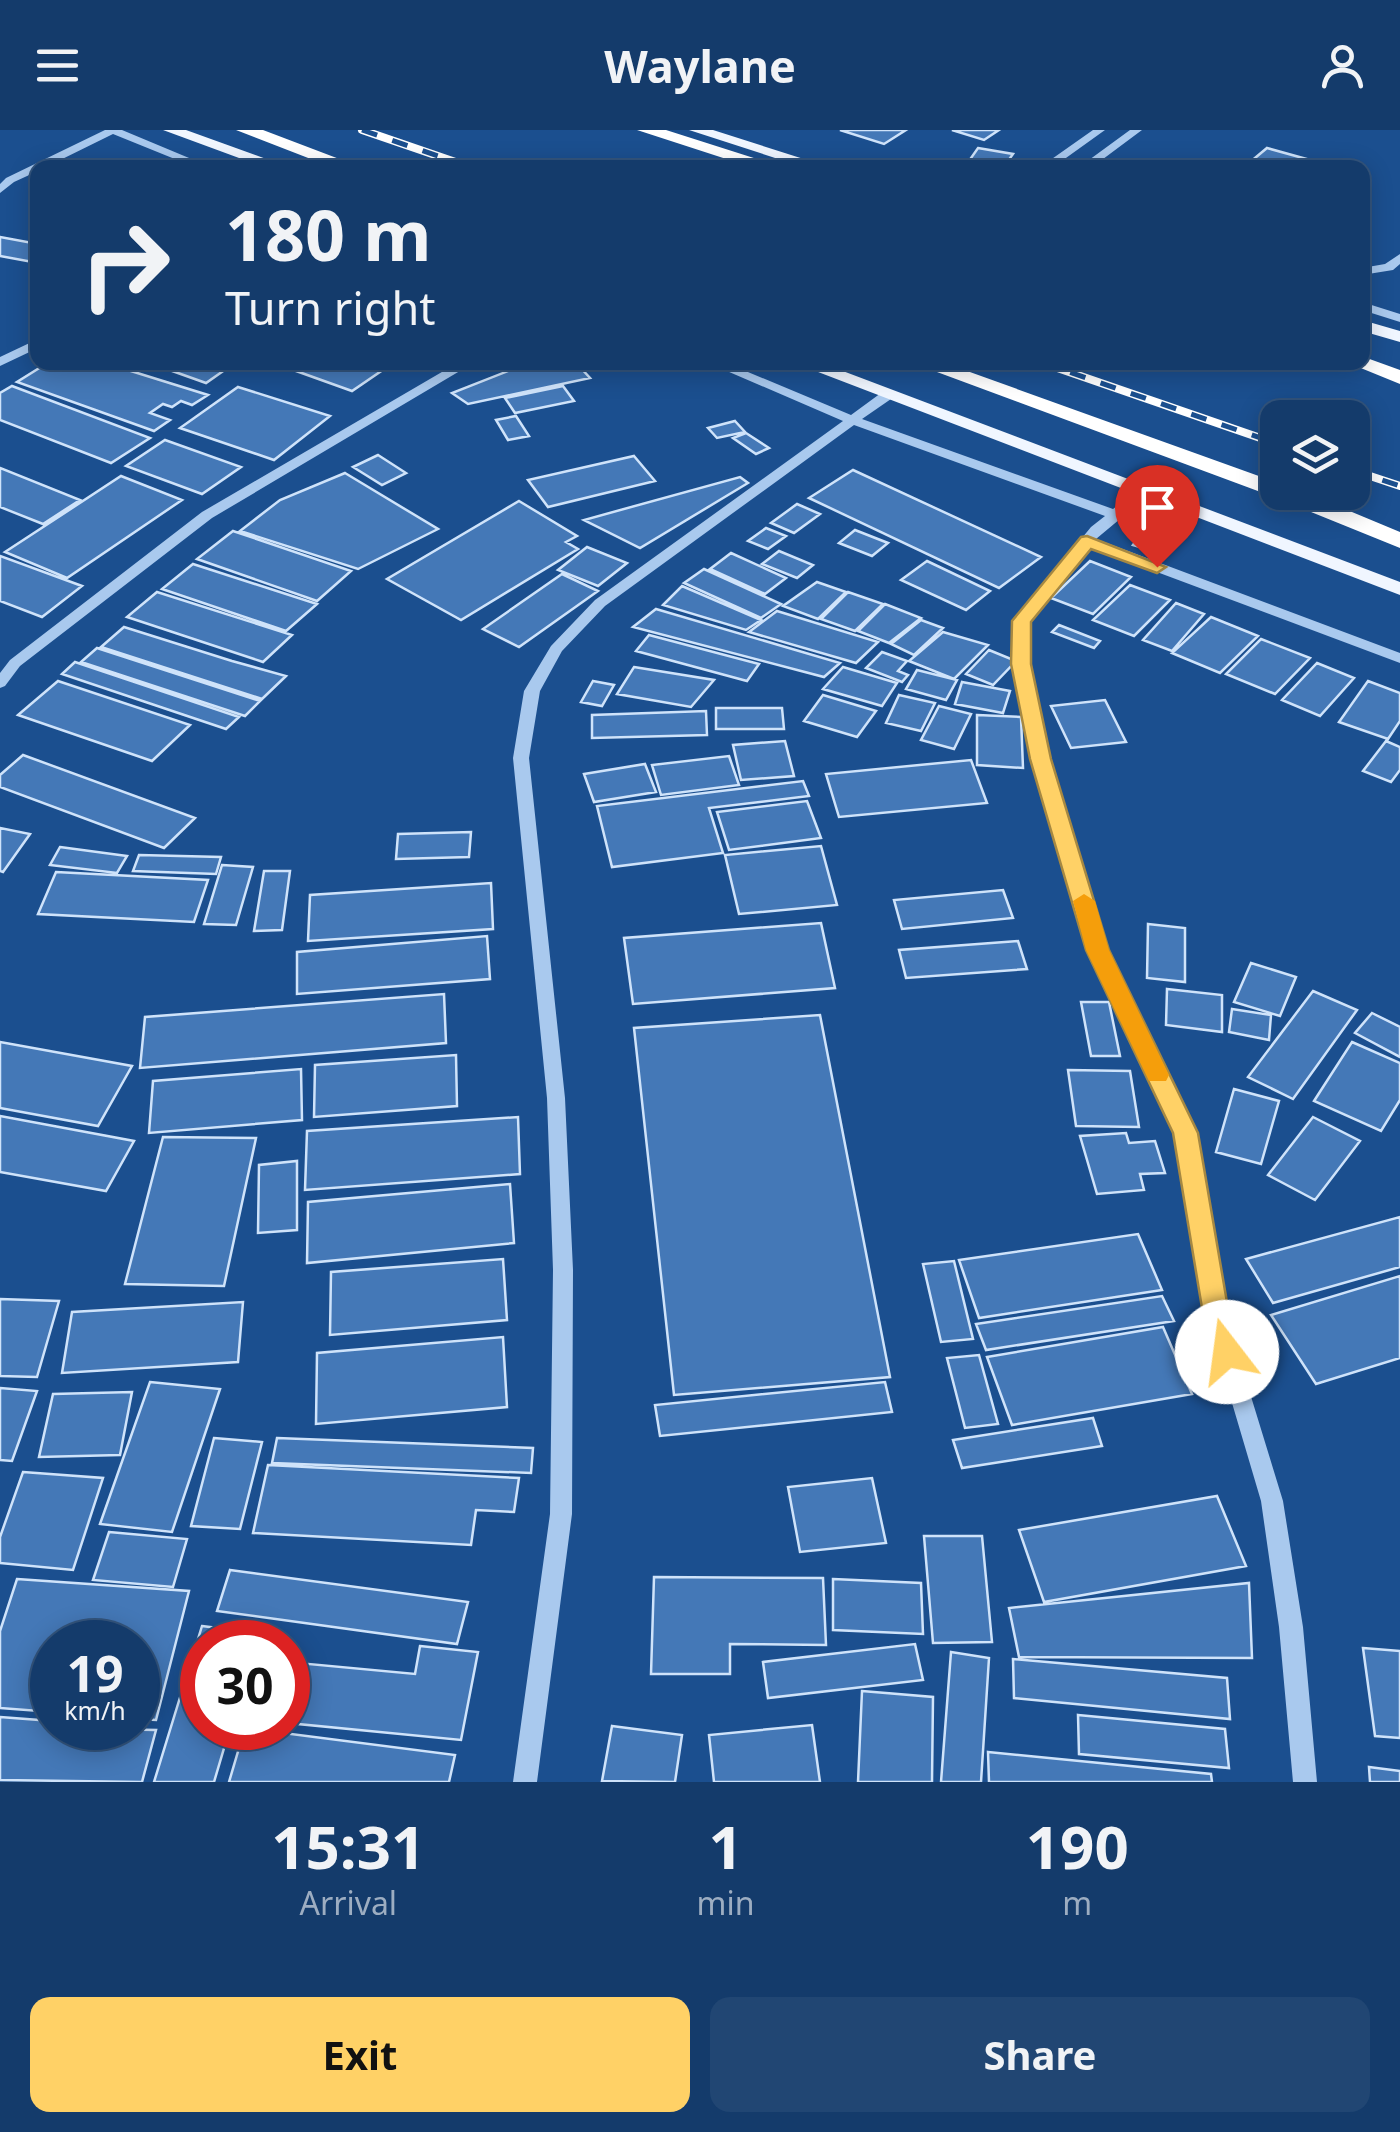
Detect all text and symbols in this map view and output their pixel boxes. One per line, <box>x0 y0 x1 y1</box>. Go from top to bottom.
text: Waylane <box>604 35 796 96</box>
icon: menu <box>30 38 85 93</box>
icon: person <box>1315 38 1370 93</box>
text: 180 m <box>225 186 432 282</box>
icon: right <box>60 200 190 330</box>
text: Turn right <box>225 277 436 338</box>
map controls <box>1260 400 1370 510</box>
button: layers <box>1260 400 1370 510</box>
pin <box>1115 465 1200 568</box>
icon: arrive <box>1130 480 1185 535</box>
position arrow <box>1175 1300 1279 1404</box>
speed limit sign: 30 <box>180 1620 310 1750</box>
text: 19 <box>66 1639 124 1707</box>
text: km/h <box>64 1693 126 1727</box>
text: 15:31 <box>271 1805 425 1887</box>
text: 1 <box>708 1805 743 1887</box>
text: 190 <box>1026 1805 1129 1887</box>
text: Arrival <box>300 1881 397 1924</box>
text: min <box>697 1881 755 1924</box>
text: m <box>1062 1881 1092 1924</box>
button: Exit <box>30 1997 690 2112</box>
button: Share <box>710 1997 1370 2112</box>

